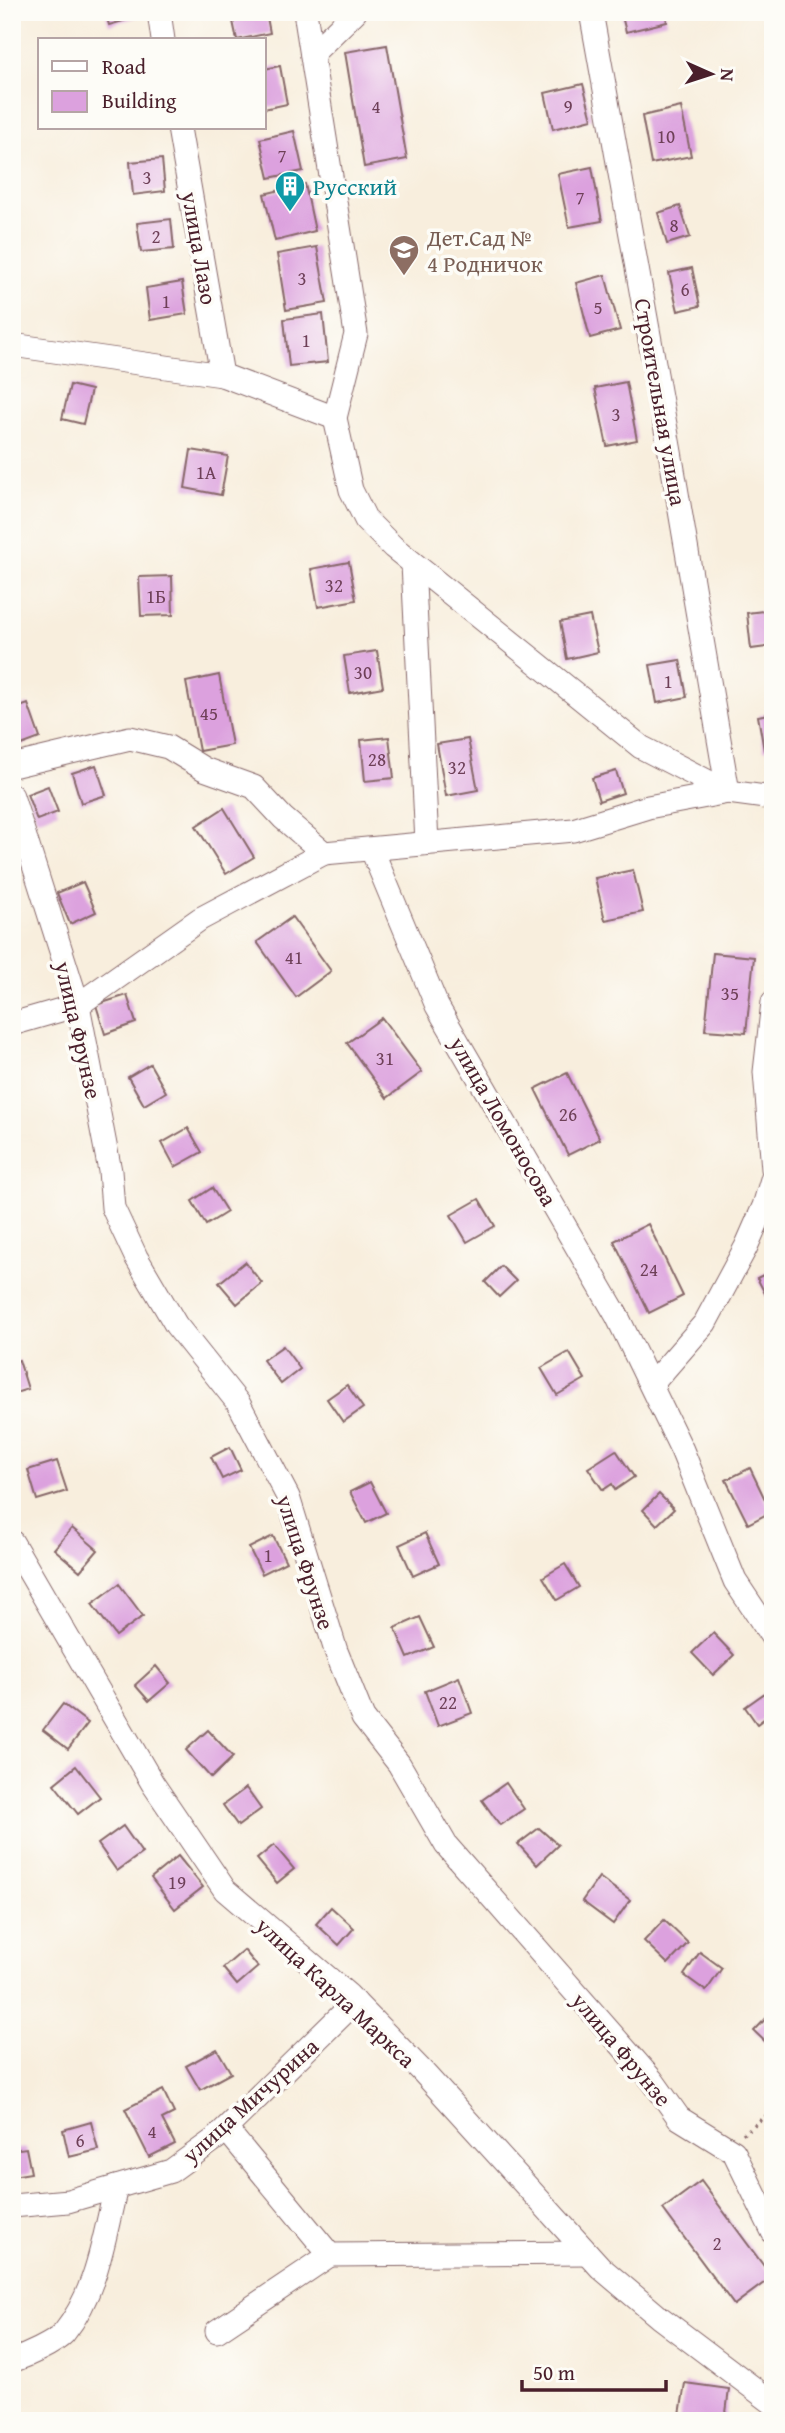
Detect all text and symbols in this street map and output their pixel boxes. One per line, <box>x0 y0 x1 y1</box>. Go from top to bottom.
legend <box>38 38 266 130</box>
north arrow <box>676 38 746 108</box>
text: Road <box>102 51 147 82</box>
text: N <box>714 68 742 82</box>
text: Building <box>102 85 177 116</box>
house number: 4 <box>371 92 381 120</box>
house number: 9 <box>563 92 573 120</box>
house number: 10 <box>657 122 675 150</box>
house number: 7 <box>277 141 287 169</box>
house number: 3 <box>142 163 152 191</box>
building icon: Русский <box>273 169 307 213</box>
place label: Русский <box>313 170 397 203</box>
house number: 7 <box>575 183 585 211</box>
street label: улица Лазо <box>174 188 226 307</box>
house number: 8 <box>669 211 679 239</box>
place label: Дет.Сад № 4 Родничок <box>426 221 543 280</box>
house number: 2 <box>151 222 161 250</box>
school or university icon: Дет.Сад № 4 Родничок <box>387 233 421 277</box>
house number: 3 <box>297 264 307 292</box>
house number: 6 <box>680 275 690 303</box>
house number: 1 <box>161 287 171 315</box>
house number: 5 <box>593 293 603 321</box>
street label: Строительная улица <box>627 296 695 508</box>
house number: 1 <box>301 326 311 354</box>
house number: 3 <box>611 400 621 428</box>
house number: 1А <box>196 458 217 486</box>
house number: 32 <box>325 571 343 599</box>
house number: 1Б <box>146 582 166 610</box>
house number: 30 <box>354 658 372 686</box>
house number: 1 <box>663 667 673 695</box>
house number: 45 <box>200 699 218 727</box>
house number: 28 <box>368 745 386 773</box>
house number: 32 <box>448 753 466 781</box>
house number: 41 <box>285 943 303 971</box>
street label: улица Фрунзе <box>47 957 111 1102</box>
house number: 35 <box>721 979 739 1007</box>
street label: улица Ломоносова <box>441 1029 566 1212</box>
house number: 31 <box>376 1044 394 1072</box>
house number: 26 <box>559 1100 577 1128</box>
house number: 24 <box>640 1255 658 1283</box>
street label: улица Фрунзе <box>268 1489 343 1634</box>
house number: 1 <box>263 1541 273 1569</box>
house number: 22 <box>439 1688 457 1716</box>
house number: 19 <box>168 1868 186 1896</box>
street label: улица Карла Маркса <box>248 1908 423 2075</box>
street label: улица Фрунзе <box>564 1984 680 2113</box>
street label: улица Мичурина <box>174 2030 325 2171</box>
house number: 4 <box>147 2117 157 2145</box>
house number: 6 <box>75 2126 85 2154</box>
house number: 2 <box>712 2229 722 2257</box>
scale bar <box>522 2349 666 2393</box>
text: 50 m <box>533 2357 575 2388</box>

